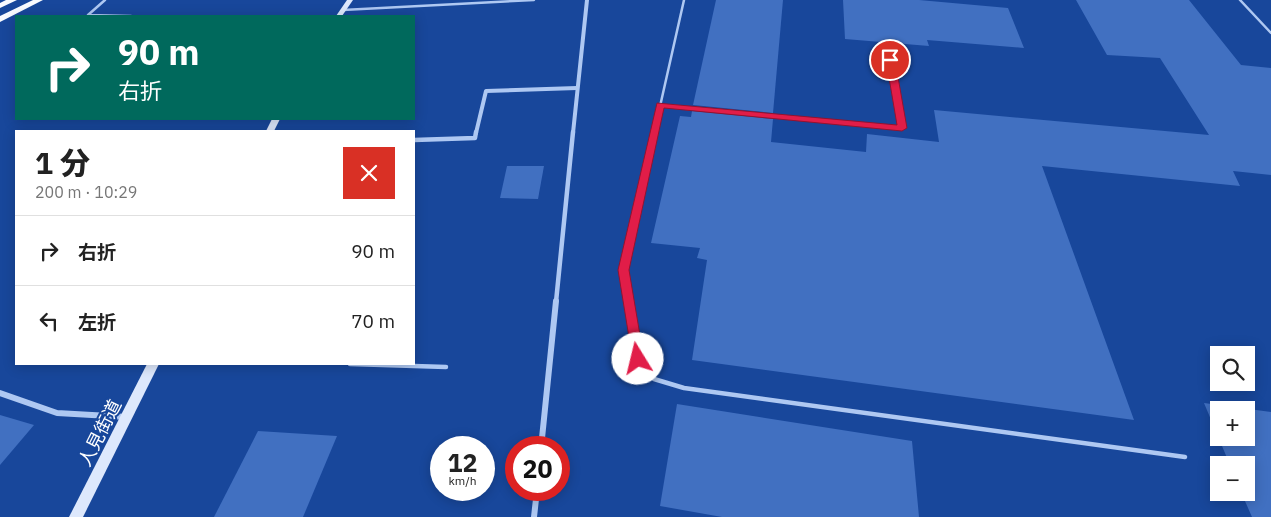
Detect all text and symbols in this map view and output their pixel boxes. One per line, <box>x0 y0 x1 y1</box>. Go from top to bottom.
text: 90 m <box>118 29 200 75</box>
icon: right <box>35 35 100 100</box>
pin <box>869 39 911 81</box>
icon: arrive <box>876 46 904 74</box>
text: 右折 <box>118 76 162 105</box>
text: 1 分 <box>35 143 90 182</box>
button: close <box>343 147 395 199</box>
text: 200 m · 10:29 <box>35 182 137 202</box>
icon: right <box>35 237 63 265</box>
text: 90 m <box>351 239 395 263</box>
text: 右折 <box>78 240 116 264</box>
icon: left <box>35 307 63 335</box>
text: 70 m <box>351 309 395 333</box>
text: 左折 <box>78 310 116 334</box>
position arrow <box>611 332 663 384</box>
map controls <box>1210 346 1255 501</box>
button: search <box>1210 346 1255 391</box>
street label: 人見街道 <box>73 395 126 470</box>
button: + <box>1210 401 1255 446</box>
speed limit sign: 20 <box>505 436 570 501</box>
text: 12 <box>447 446 478 479</box>
button: − <box>1210 456 1255 501</box>
text: km/h <box>448 473 477 488</box>

